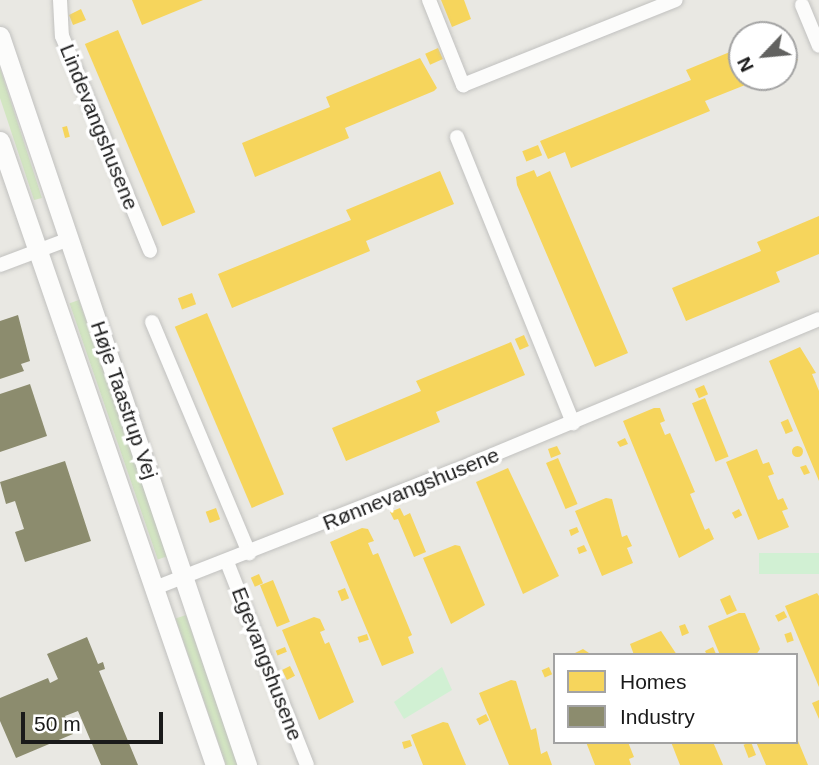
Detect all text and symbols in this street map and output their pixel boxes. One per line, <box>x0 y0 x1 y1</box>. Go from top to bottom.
north arrow <box>728 21 798 91</box>
street label: Lindevangshusene <box>54 41 144 213</box>
text: N <box>733 54 758 75</box>
street label: Høje Taastrup Vej <box>85 318 163 482</box>
street label: Rønnevangshusene <box>319 442 503 536</box>
street label: Egevangshusene <box>226 584 308 744</box>
legend <box>553 653 798 744</box>
text: Homes <box>620 670 687 693</box>
scale bar <box>24 698 166 742</box>
text: Industry <box>620 705 695 728</box>
text: 50 m <box>34 712 81 735</box>

